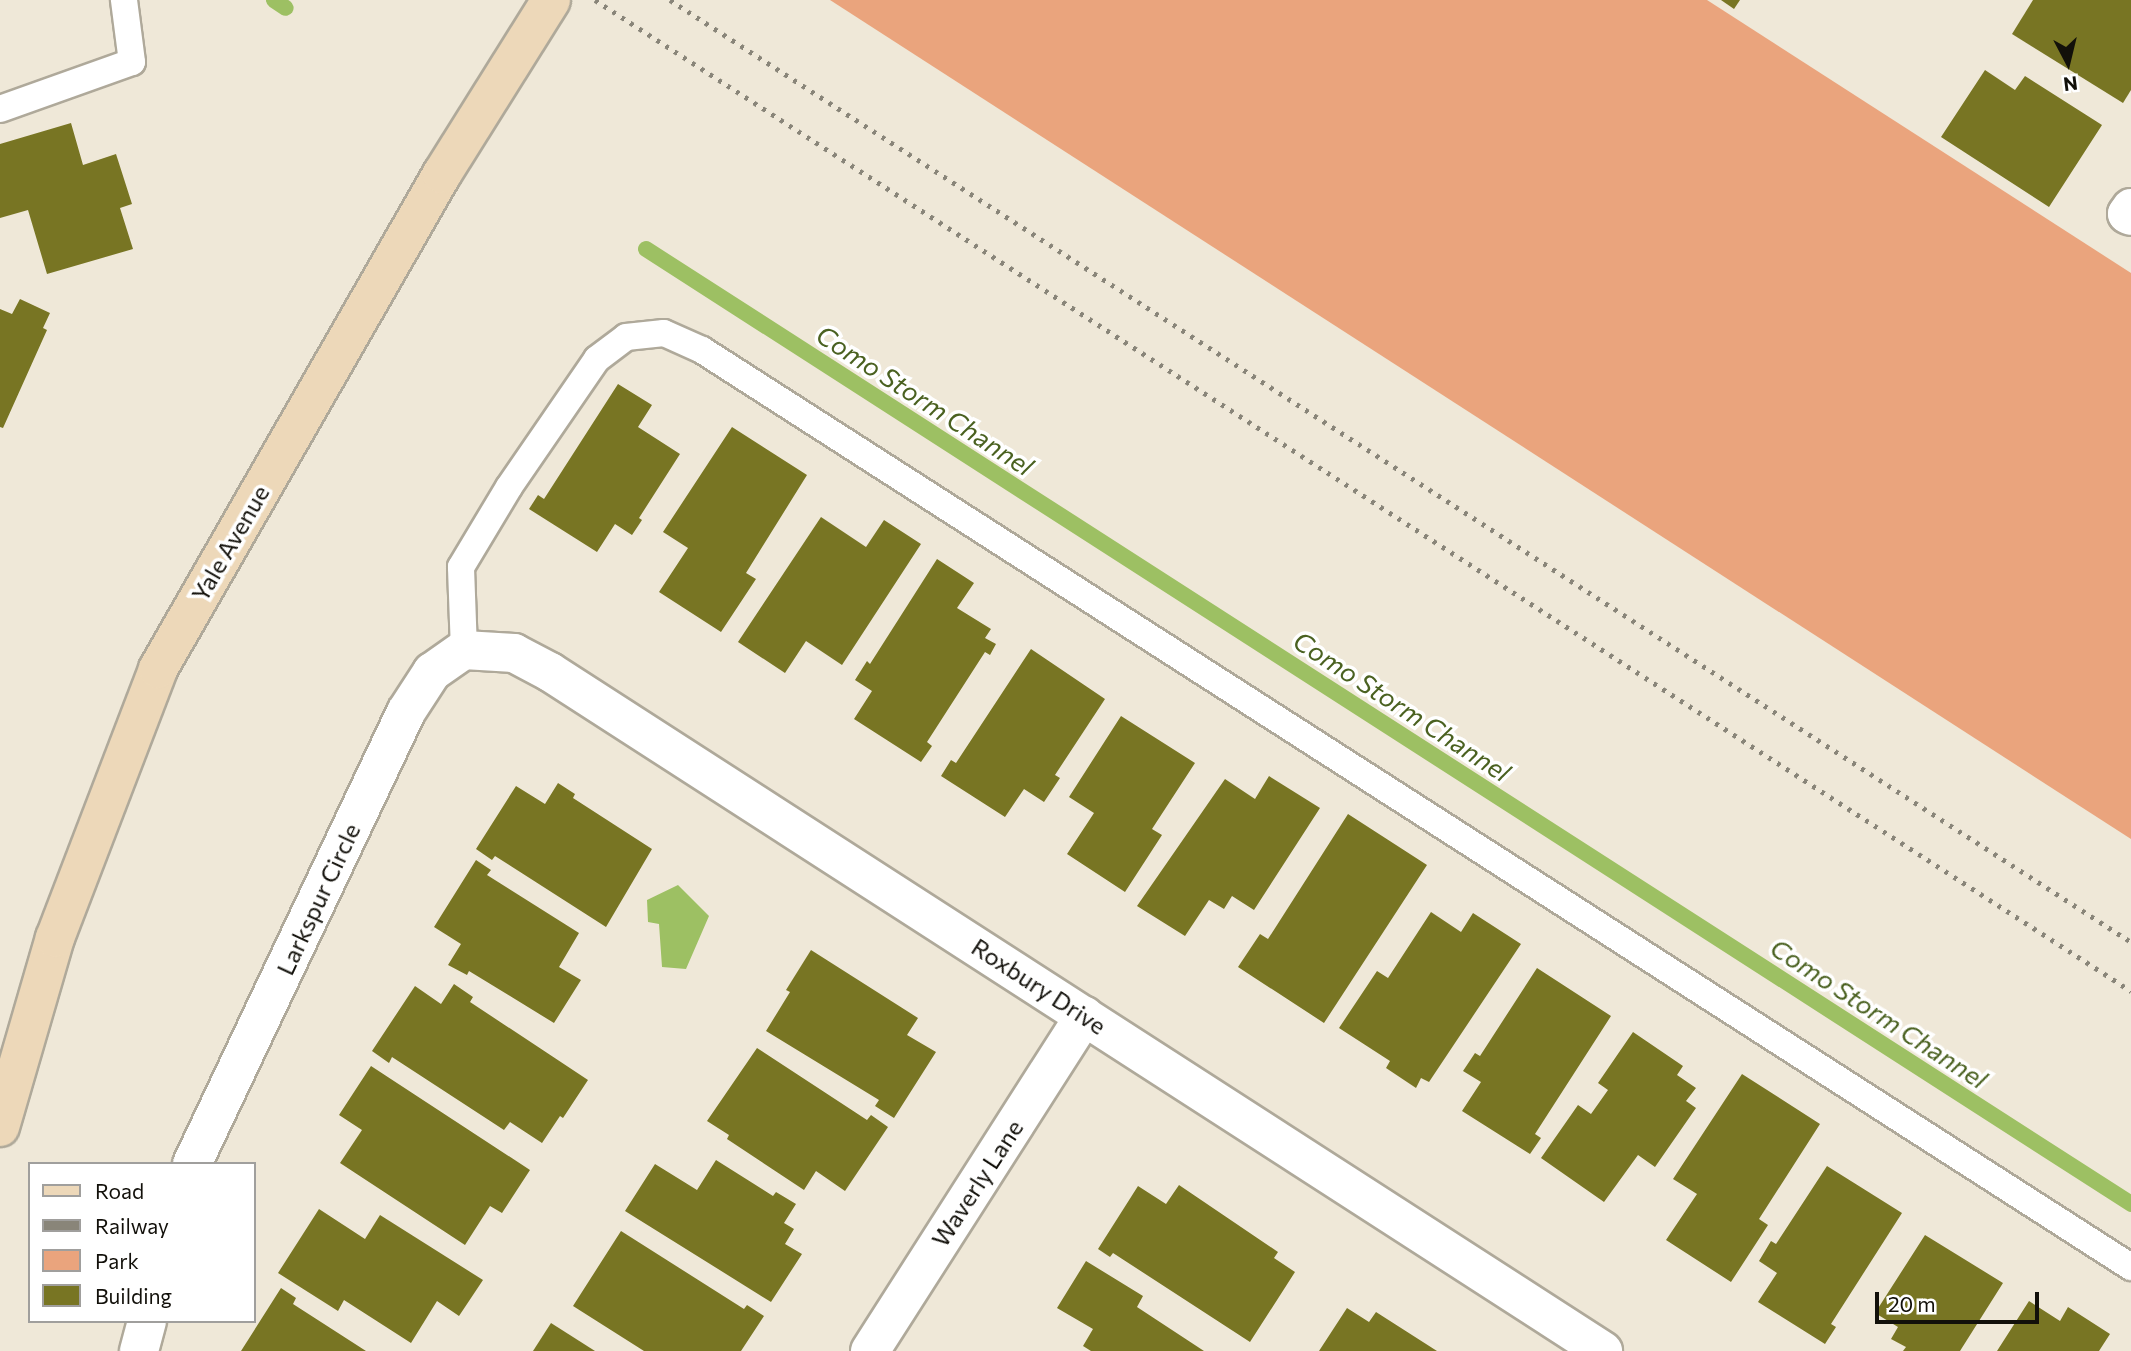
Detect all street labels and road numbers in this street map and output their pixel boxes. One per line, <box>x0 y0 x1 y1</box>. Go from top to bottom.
street label: Yale Avenue <box>185 480 275 606</box>
street label: Larkspur Circle <box>270 819 366 979</box>
street label: Roxbury Drive <box>967 932 1111 1040</box>
street label: Waverly Lane <box>925 1114 1029 1252</box>

